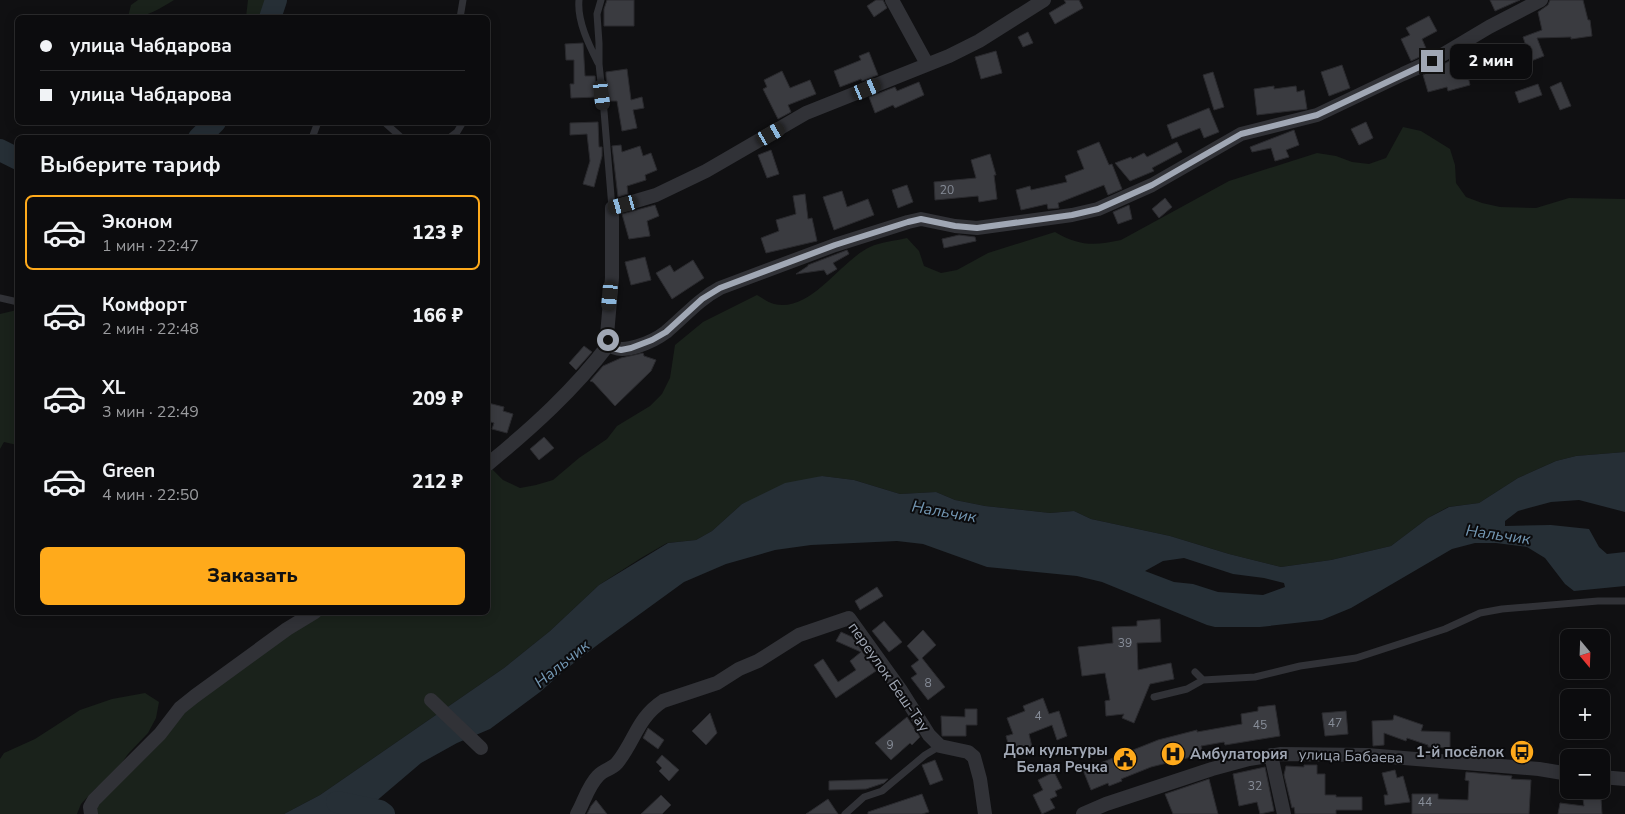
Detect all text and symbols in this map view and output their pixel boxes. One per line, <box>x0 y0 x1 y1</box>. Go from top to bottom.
text: улица Чабдарова <box>70 33 232 59</box>
callout: 2 мин <box>1450 44 1532 78</box>
route end <box>1421 50 1443 72</box>
text: 2 мин <box>1468 50 1514 72</box>
car <box>850 76 883 102</box>
car <box>592 79 611 111</box>
text: улица Чабдарова <box>70 82 232 108</box>
car <box>754 120 787 148</box>
text: Выберите тариф <box>40 150 221 180</box>
house number: 20 <box>940 182 954 198</box>
car <box>606 194 639 216</box>
text: Эконом <box>102 209 173 235</box>
icon: car <box>42 210 87 255</box>
text: 123 ₽ <box>412 220 463 246</box>
text: 1 мин · 22:47 <box>102 235 199 257</box>
car <box>601 280 618 312</box>
text: Комфорт <box>102 292 187 318</box>
icon: car <box>42 293 87 338</box>
text: 166 ₽ <box>412 303 463 329</box>
text: 2 мин · 22:48 <box>102 318 199 340</box>
route start <box>597 329 619 351</box>
text: XL <box>102 375 125 401</box>
icon: car <box>42 376 87 421</box>
text: 209 ₽ <box>412 386 463 412</box>
text: 3 мин · 22:49 <box>102 401 199 423</box>
text: Green <box>102 458 155 484</box>
icon: car <box>42 459 87 504</box>
text: 212 ₽ <box>412 469 463 495</box>
text: 4 мин · 22:50 <box>102 484 199 506</box>
water label: Нальчик <box>910 496 979 529</box>
water label: Нальчик <box>1464 520 1532 551</box>
button: Заказать <box>40 547 465 605</box>
street label: переулок Беш-Тау <box>844 618 934 736</box>
north arrow <box>1560 629 1610 679</box>
map controls <box>1560 629 1610 799</box>
water label: Нальчик <box>530 635 595 693</box>
house number: 39 <box>1118 635 1132 651</box>
house number: 8 <box>924 675 932 691</box>
button: + <box>1560 689 1610 739</box>
house number: 4 <box>1034 708 1042 724</box>
house number: 47 <box>1328 715 1342 731</box>
house number: 45 <box>1253 717 1267 733</box>
house number: 9 <box>886 737 894 753</box>
bus stop icon: 1-й посёлок <box>1509 739 1535 765</box>
place label: Дом культуры Белая Речка <box>1004 740 1108 777</box>
hospital icon: Амбулатория <box>1160 741 1186 767</box>
place label: 1-й посёлок <box>1416 742 1505 762</box>
place label: Амбулатория <box>1190 744 1288 764</box>
street label: улица Бабаева <box>1298 744 1404 768</box>
public building icon: Дом культуры Белая Речка <box>1112 746 1138 772</box>
button: − <box>1560 749 1610 799</box>
house number: 32 <box>1248 778 1262 794</box>
house number: 44 <box>1418 794 1432 810</box>

